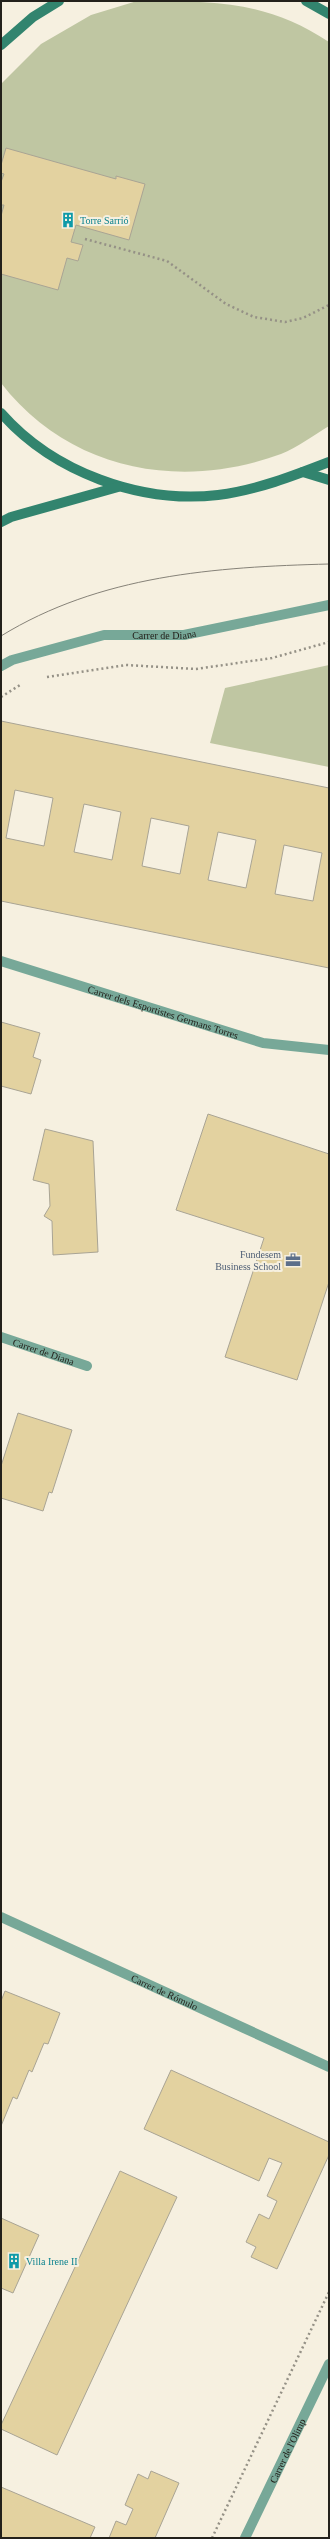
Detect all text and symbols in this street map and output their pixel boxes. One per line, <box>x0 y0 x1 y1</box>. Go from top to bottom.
building icon: Torre Sarrió <box>59 211 77 229</box>
place label: Torre Sarrió <box>80 215 128 226</box>
street label: Carrer de Diana <box>132 628 198 641</box>
street label: Carrer dels Esportistes Germans Torres <box>86 984 240 1041</box>
place label: Fundesem Business School <box>215 1249 281 1272</box>
office icon: Fundesem Business School <box>284 1251 302 1269</box>
street label: Carrer de Diana <box>11 1336 76 1367</box>
street label: Carrer de Rómulo <box>129 1972 200 2012</box>
building icon: Villa Irene II <box>5 2252 23 2270</box>
place label: Villa Irene II <box>26 2256 78 2267</box>
street label: Carrer de l'Olimp <box>267 2417 308 2485</box>

